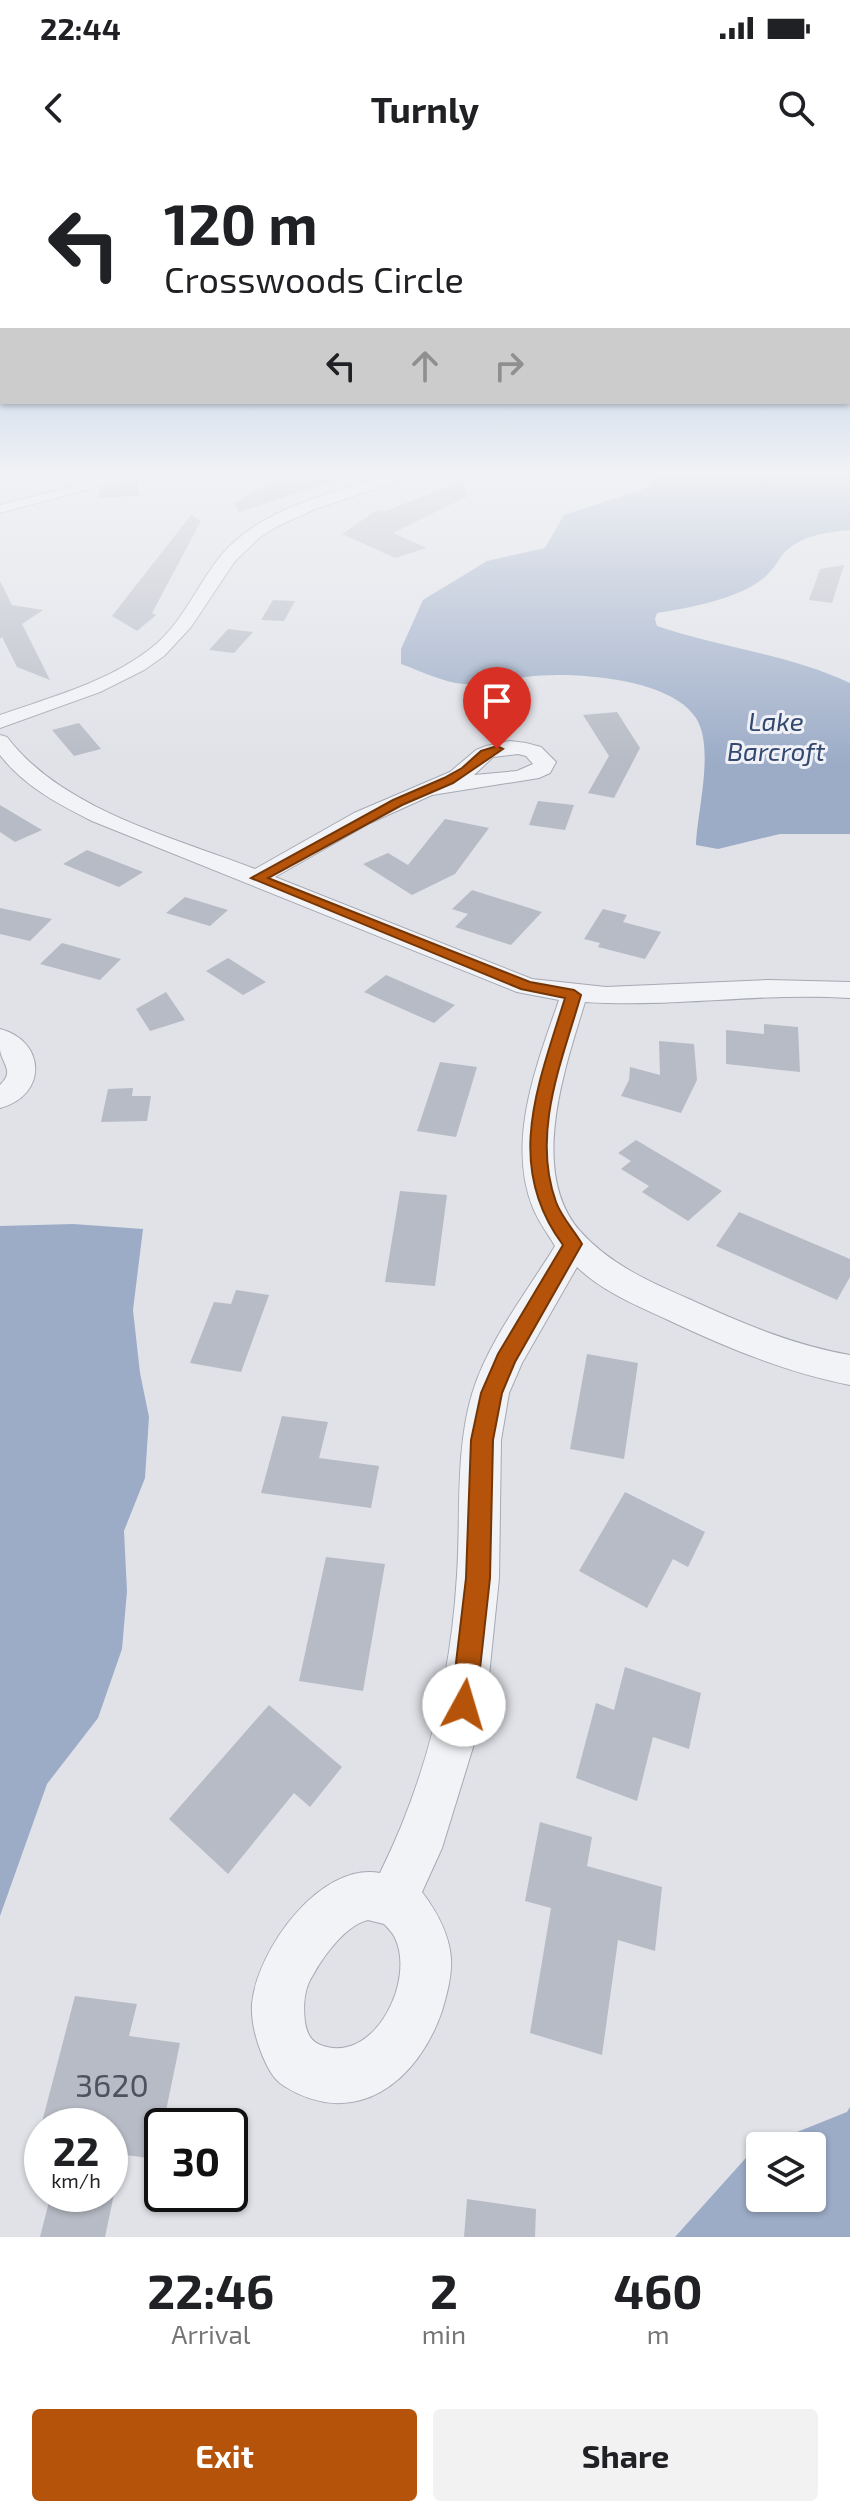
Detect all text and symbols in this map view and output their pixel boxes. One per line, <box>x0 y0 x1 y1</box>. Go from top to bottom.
text: 22:44 <box>40 10 121 46</box>
icon: back <box>32 86 76 130</box>
icon: search <box>774 86 818 130</box>
text: Turnly <box>371 87 479 130</box>
text: 120 m <box>164 189 318 256</box>
icon: left <box>32 192 136 296</box>
text: Crosswoods Circle <box>164 257 464 300</box>
icon: left <box>319 344 363 388</box>
icon: ahead <box>403 344 447 388</box>
icon: right <box>487 344 531 388</box>
pin <box>463 667 531 749</box>
icon: arrive <box>475 679 519 723</box>
water label: Lake Barcroft <box>727 705 825 766</box>
position arrow <box>422 1663 506 1747</box>
house number: 3620 <box>75 2065 149 2103</box>
speed limit sign: 30 <box>144 2108 248 2212</box>
text: 22 <box>53 2126 99 2174</box>
map controls <box>746 2132 826 2212</box>
button: layers <box>746 2132 826 2212</box>
text: km/h <box>51 2168 101 2192</box>
text: 22:46 <box>147 2261 274 2319</box>
text: 2 <box>430 2261 458 2319</box>
text: 460 <box>613 2261 703 2319</box>
text: Arrival <box>171 2318 250 2349</box>
text: min <box>422 2318 466 2349</box>
text: m <box>647 2318 669 2349</box>
button: Exit <box>32 2409 417 2501</box>
button: Share <box>433 2409 818 2501</box>

